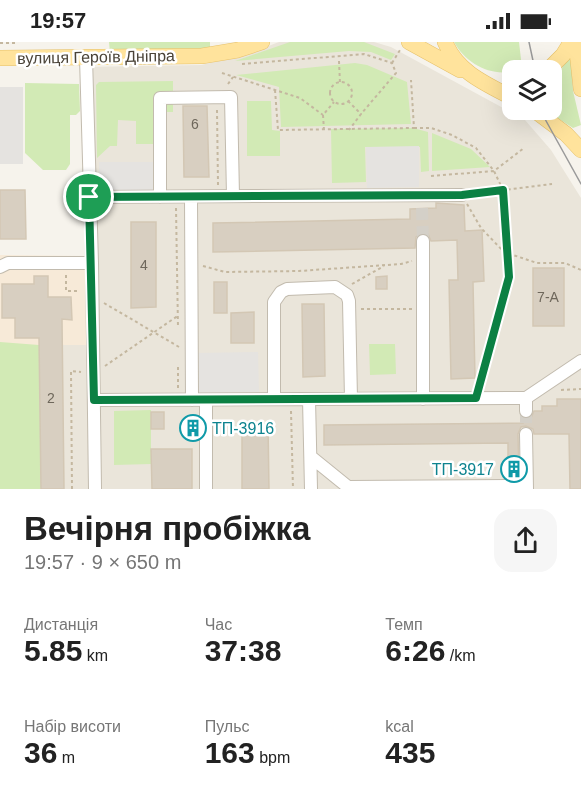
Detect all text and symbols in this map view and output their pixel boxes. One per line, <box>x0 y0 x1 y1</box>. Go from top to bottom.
text: 19:57 <box>30 8 86 33</box>
street label: вулиця Героїв Дніпра <box>17 47 175 67</box>
map controls <box>502 60 562 120</box>
button: layers <box>502 60 562 120</box>
house number: 6 <box>191 116 199 132</box>
pin <box>63 171 114 222</box>
icon: arrive <box>72 180 105 213</box>
house number: 4 <box>140 257 148 273</box>
house number: 7-А <box>537 289 560 305</box>
house number: 2 <box>47 390 55 406</box>
building icon: ТП-3916 <box>178 413 208 443</box>
place label: ТП-3916 <box>212 420 274 437</box>
building icon: ТП-3917 <box>499 454 529 484</box>
place label: ТП-3917 <box>432 461 494 478</box>
button: share <box>494 509 557 572</box>
text: Вечірня пробіжка <box>24 510 310 547</box>
text: 19:57 · 9 × 650 m <box>24 551 181 573</box>
text: Дистанція <box>24 616 98 633</box>
text: Час <box>205 616 232 633</box>
text: Темп <box>385 616 423 633</box>
text: 5.85 <box>24 634 82 667</box>
text: 37:38 <box>205 634 281 667</box>
text: 6:26 <box>385 634 445 667</box>
text: km <box>82 647 108 664</box>
text: /km <box>445 647 476 664</box>
text: Набір висоти <box>24 718 121 735</box>
text: Пульс <box>205 718 249 735</box>
text: kcal <box>385 718 414 735</box>
text: 36 <box>24 736 57 769</box>
text: 163 <box>205 736 255 769</box>
text: 435 <box>385 736 435 769</box>
text: m <box>57 749 75 766</box>
text: bpm <box>255 749 290 766</box>

